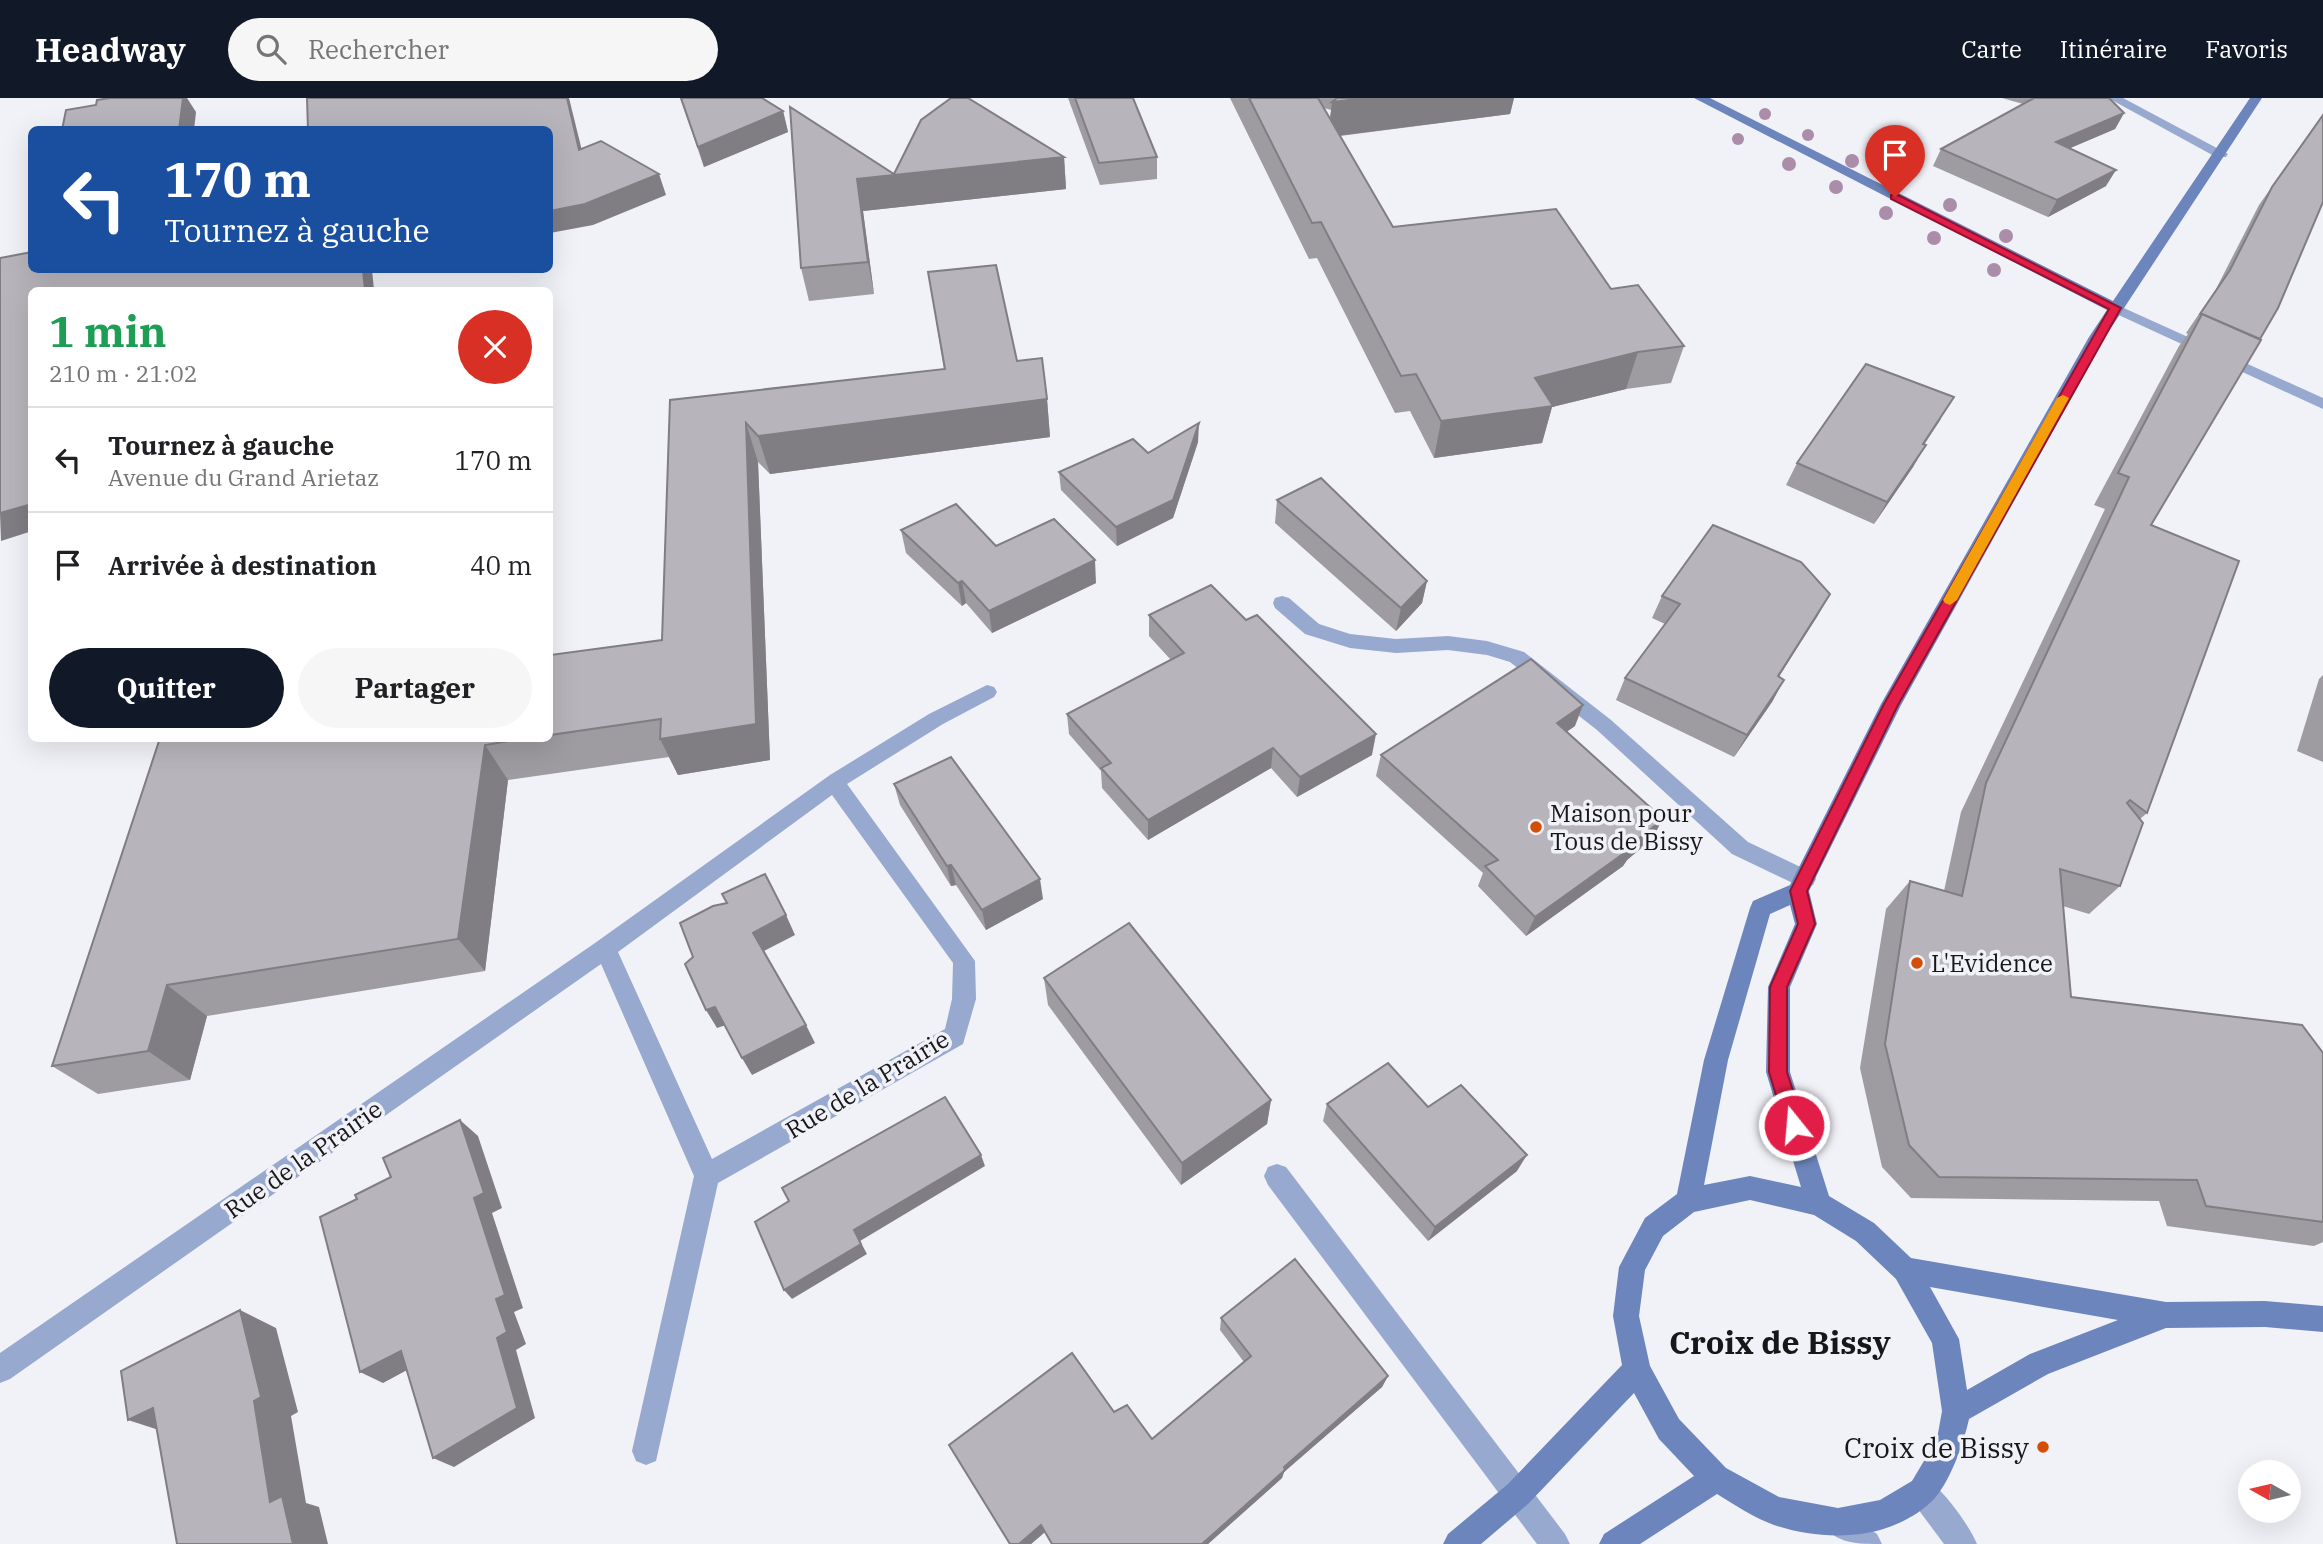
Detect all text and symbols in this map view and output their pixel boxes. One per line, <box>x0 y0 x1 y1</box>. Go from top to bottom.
search box <box>228 18 718 81</box>
text: Headway <box>35 28 186 71</box>
icon: search <box>252 30 290 68</box>
text: Rechercher <box>308 32 449 66</box>
text: Carte <box>1961 33 2022 65</box>
text: Itinéraire <box>2060 33 2167 65</box>
text: Favoris <box>2205 33 2288 65</box>
pin <box>1865 125 1925 197</box>
icon: arrive <box>1876 136 1914 174</box>
text: 170 m <box>164 147 311 210</box>
icon: left <box>49 154 140 245</box>
text: Tournez à gauche <box>164 209 430 251</box>
text: 1 min <box>49 304 167 359</box>
button: close <box>458 310 532 384</box>
text: 210 m · 21:02 <box>49 358 198 388</box>
text: Tournez à gauche <box>108 428 334 462</box>
icon: left <box>49 441 87 479</box>
text: 170 m <box>454 443 532 477</box>
text: Avenue du Grand Arietaz <box>108 462 379 492</box>
icon: arrive <box>49 546 87 584</box>
text: Arrivée à destination <box>108 548 377 582</box>
text: 40 m <box>470 548 532 582</box>
button: Quitter <box>49 648 284 728</box>
button: Partager <box>298 648 532 728</box>
place label: Maison pour Tous de Bissy <box>1550 797 1703 857</box>
marker: Maison pour Tous de Bissy <box>1528 819 1544 835</box>
place label: L'Evidence <box>1931 947 2053 979</box>
marker: L'Evidence <box>1909 955 1925 971</box>
street label: Rue de la Prairie <box>779 1023 955 1145</box>
position arrow <box>1757 1088 1831 1162</box>
street label: Rue de la Prairie <box>218 1093 388 1225</box>
district label: Croix de Bissy <box>1669 1321 1892 1363</box>
place label: Croix de Bissy <box>1844 1429 2029 1466</box>
marker: Croix de Bissy <box>2035 1439 2051 1455</box>
north arrow <box>2238 1460 2301 1522</box>
map controls <box>2238 1460 2301 1523</box>

